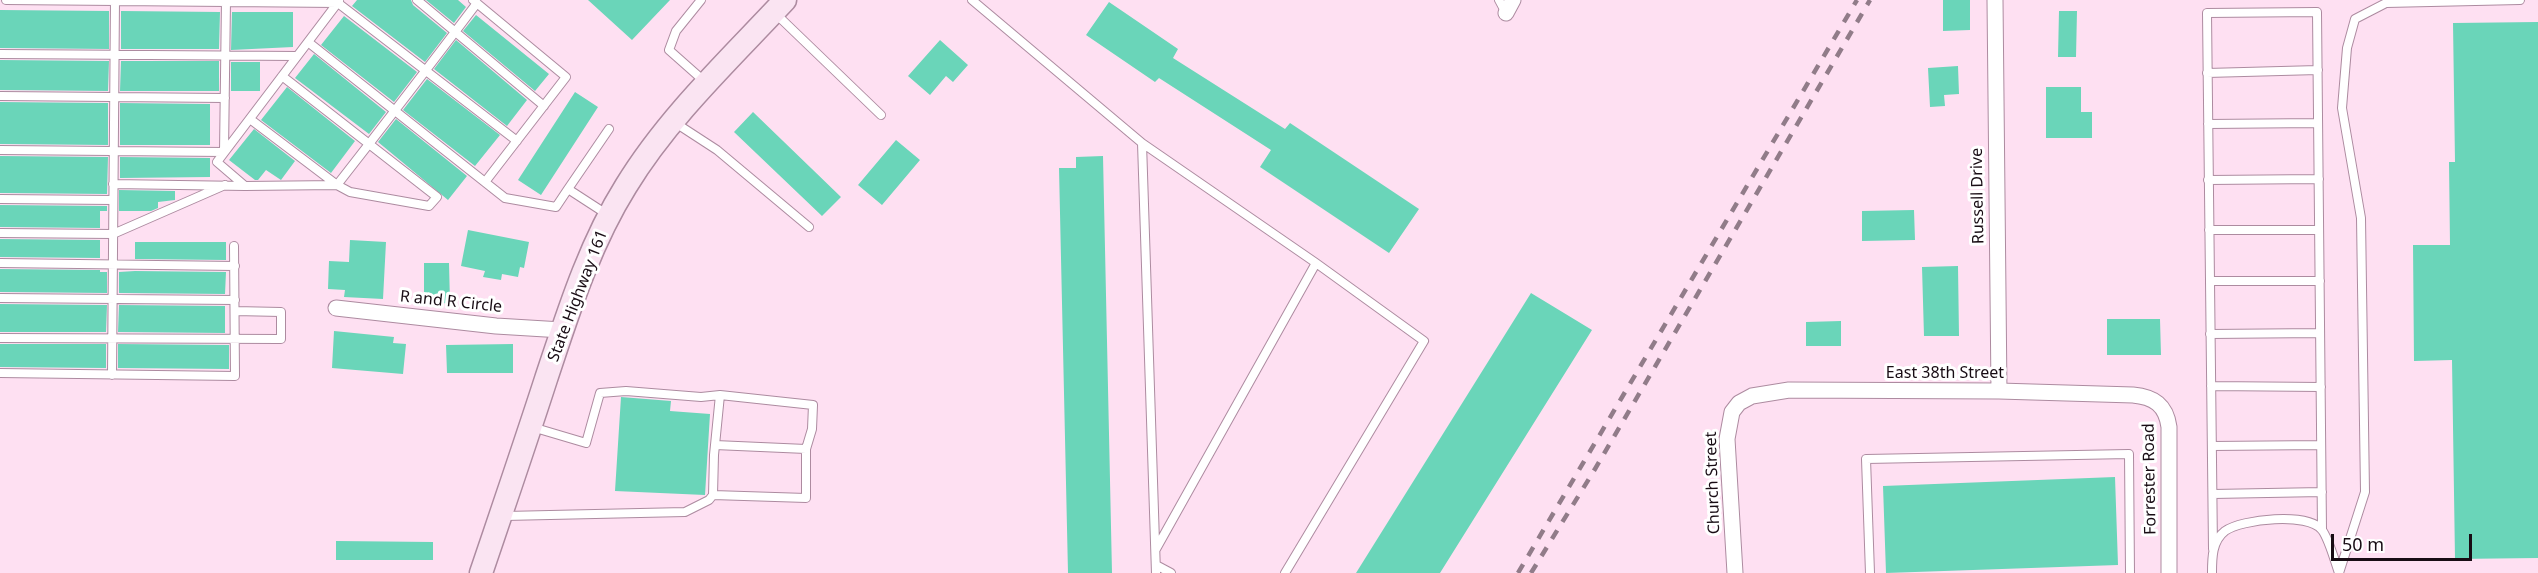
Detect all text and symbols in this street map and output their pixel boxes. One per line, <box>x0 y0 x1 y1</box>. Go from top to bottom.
street label: Russell Drive <box>1968 148 1988 244</box>
street label: State Highway 161 <box>544 227 612 365</box>
street label: R and R Circle <box>399 287 503 317</box>
street label: East 38th Street <box>1886 363 2004 383</box>
street label: Forrester Road <box>2139 423 2161 535</box>
street label: Church Street <box>1702 431 1724 535</box>
scale bar <box>2334 522 2475 560</box>
text: 50 m <box>2342 532 2384 556</box>

